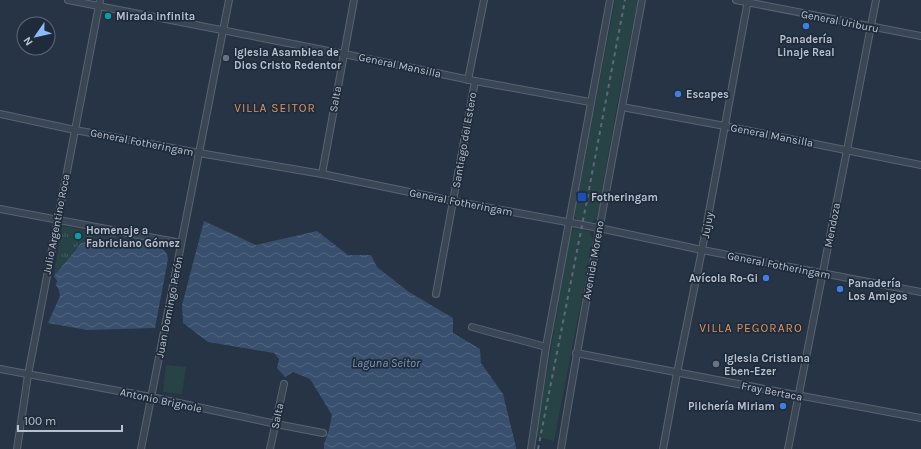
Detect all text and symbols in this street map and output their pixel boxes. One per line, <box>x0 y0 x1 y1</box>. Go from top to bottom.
street label: General Uriburu <box>800 8 880 35</box>
place label: Mirada infinita <box>116 10 195 23</box>
marker: Mirada infinita <box>103 11 113 21</box>
north arrow <box>16 16 56 56</box>
marker: Panadería Linaje Real <box>801 21 811 31</box>
place label: Panadería Linaje Real <box>777 33 835 59</box>
text: N <box>21 34 36 48</box>
place label: Iglesia Asamblea de Dios Cristo Redentor <box>234 46 342 72</box>
street label: General Mansilla <box>357 50 442 81</box>
marker: Iglesia Asamblea de Dios Cristo Redentor <box>221 53 231 63</box>
street label: Salta <box>327 85 344 113</box>
place label: Escapes <box>686 88 729 101</box>
marker: Escapes <box>673 89 683 99</box>
street label: Santiago del Estero <box>450 91 479 189</box>
district label: VILLA SEITOR <box>234 101 316 115</box>
street label: General Mansilla <box>729 121 814 150</box>
street label: General Fotheringam <box>89 126 195 159</box>
street label: Julio Argentino Roca <box>40 173 73 275</box>
street label: General Fotheringam <box>408 186 514 219</box>
marker: Fotheringam <box>576 191 588 203</box>
place label: Fotheringam <box>591 191 658 204</box>
street label: Mendoza <box>822 202 843 249</box>
street label: Jujuy <box>699 211 716 239</box>
street label: Avenida Moreno <box>580 220 607 301</box>
place label: Homenaje a Fabriciano Gómez <box>86 224 180 250</box>
marker: Homenaje a Fabriciano Gómez <box>73 231 83 241</box>
street label: General Fotheringam <box>726 249 832 282</box>
street label: Juan Domingo Perón <box>153 255 186 359</box>
place label: Avícola Ro-Gi <box>689 272 758 285</box>
marker: Avícola Ro-Gi <box>761 273 771 283</box>
place label: Panadería Los Amigos <box>848 277 908 303</box>
marker: Panadería Los Amigos <box>835 284 845 294</box>
district label: VILLA PEGORARO <box>699 321 803 335</box>
place label: Iglesia Cristiana Eben-Ezer <box>724 352 810 378</box>
water label: Laguna Seitor <box>352 356 421 370</box>
marker: Iglesia Cristiana Eben-Ezer <box>711 359 721 369</box>
street label: Fray Bertaca <box>740 379 804 404</box>
street label: Antonio Brignole <box>119 385 203 416</box>
place label: Pilchería Miriam <box>688 400 775 413</box>
marker: Pilchería Miriam <box>778 401 788 411</box>
street label: Salta <box>268 402 287 430</box>
scale bar <box>18 407 122 433</box>
text: 100 m <box>24 414 56 428</box>

